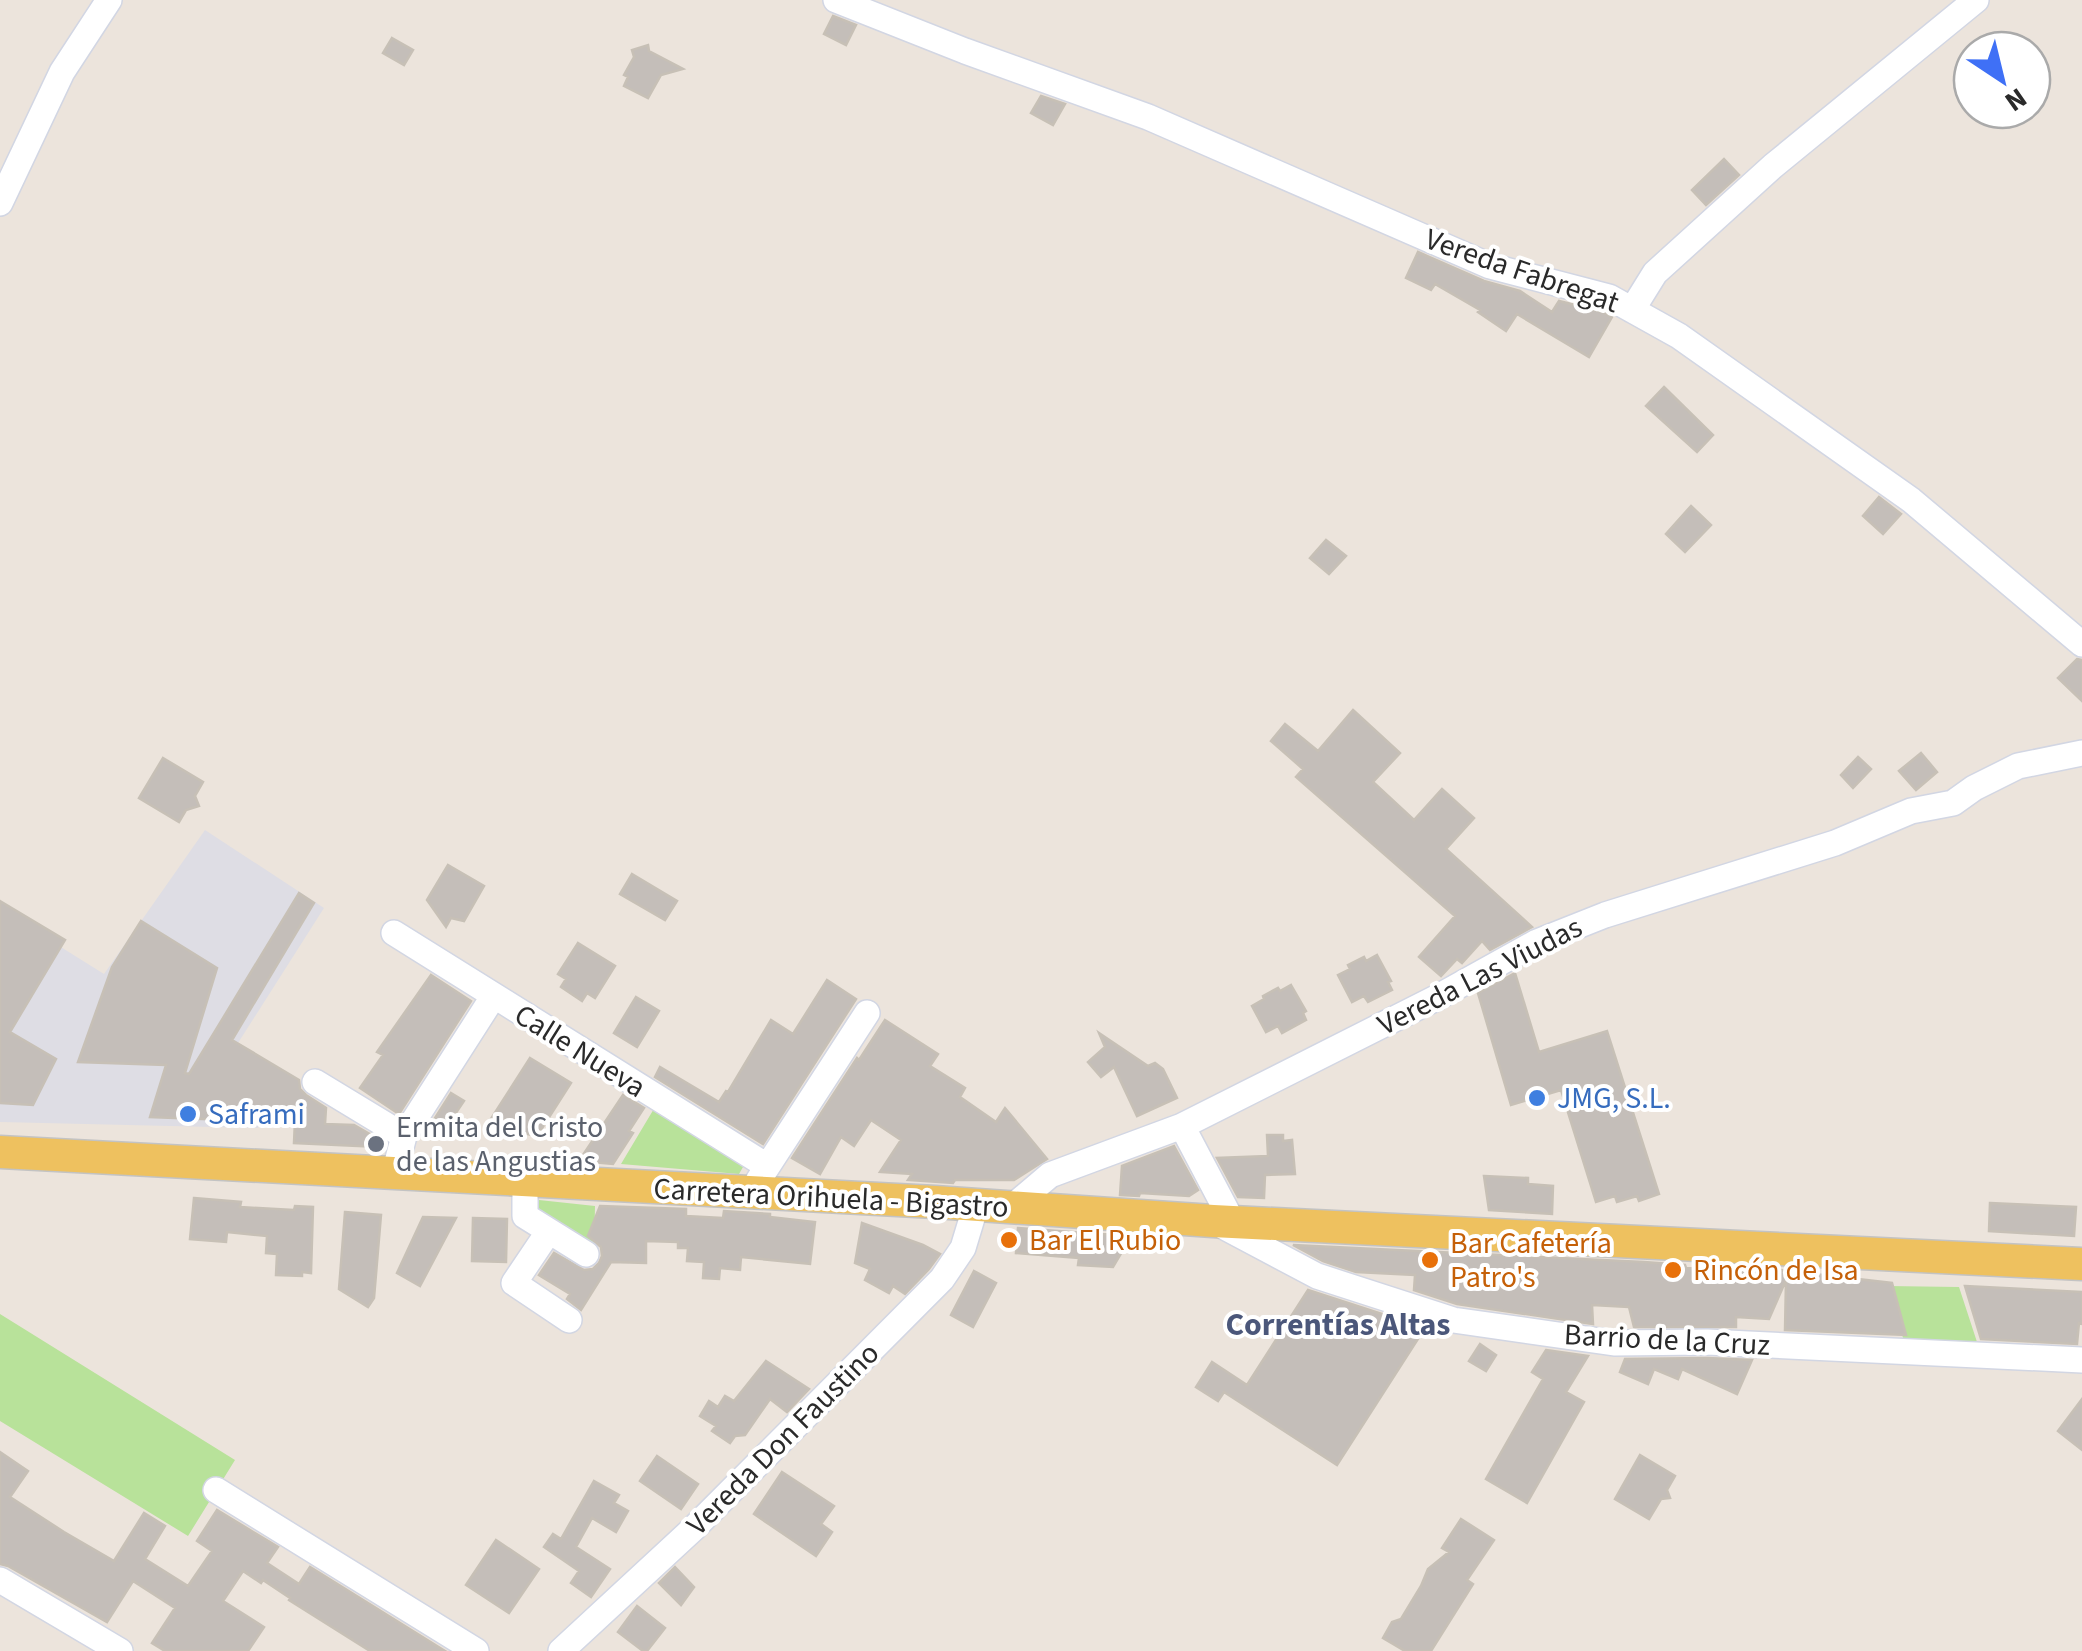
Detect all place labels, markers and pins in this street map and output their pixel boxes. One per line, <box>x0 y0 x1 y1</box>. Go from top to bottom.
place label: JMG, S.L. <box>1557 1077 1671 1120</box>
marker: JMG, S.L. <box>1526 1087 1548 1109</box>
place label: Saframi <box>208 1093 305 1136</box>
marker: Saframi <box>177 1103 199 1125</box>
place label: Ermita del Cristo de las Angustias <box>396 1106 603 1183</box>
marker: Ermita del Cristo de las Angustias <box>365 1133 387 1155</box>
place label: Bar El Rubio <box>1029 1219 1181 1262</box>
place label: Bar Cafetería Patro's <box>1450 1222 1612 1299</box>
marker: Bar El Rubio <box>998 1229 1020 1251</box>
marker: Bar Cafetería Patro's <box>1419 1249 1441 1271</box>
place label: Rincón de Isa <box>1693 1249 1859 1292</box>
marker: Rincón de Isa <box>1662 1259 1684 1281</box>

